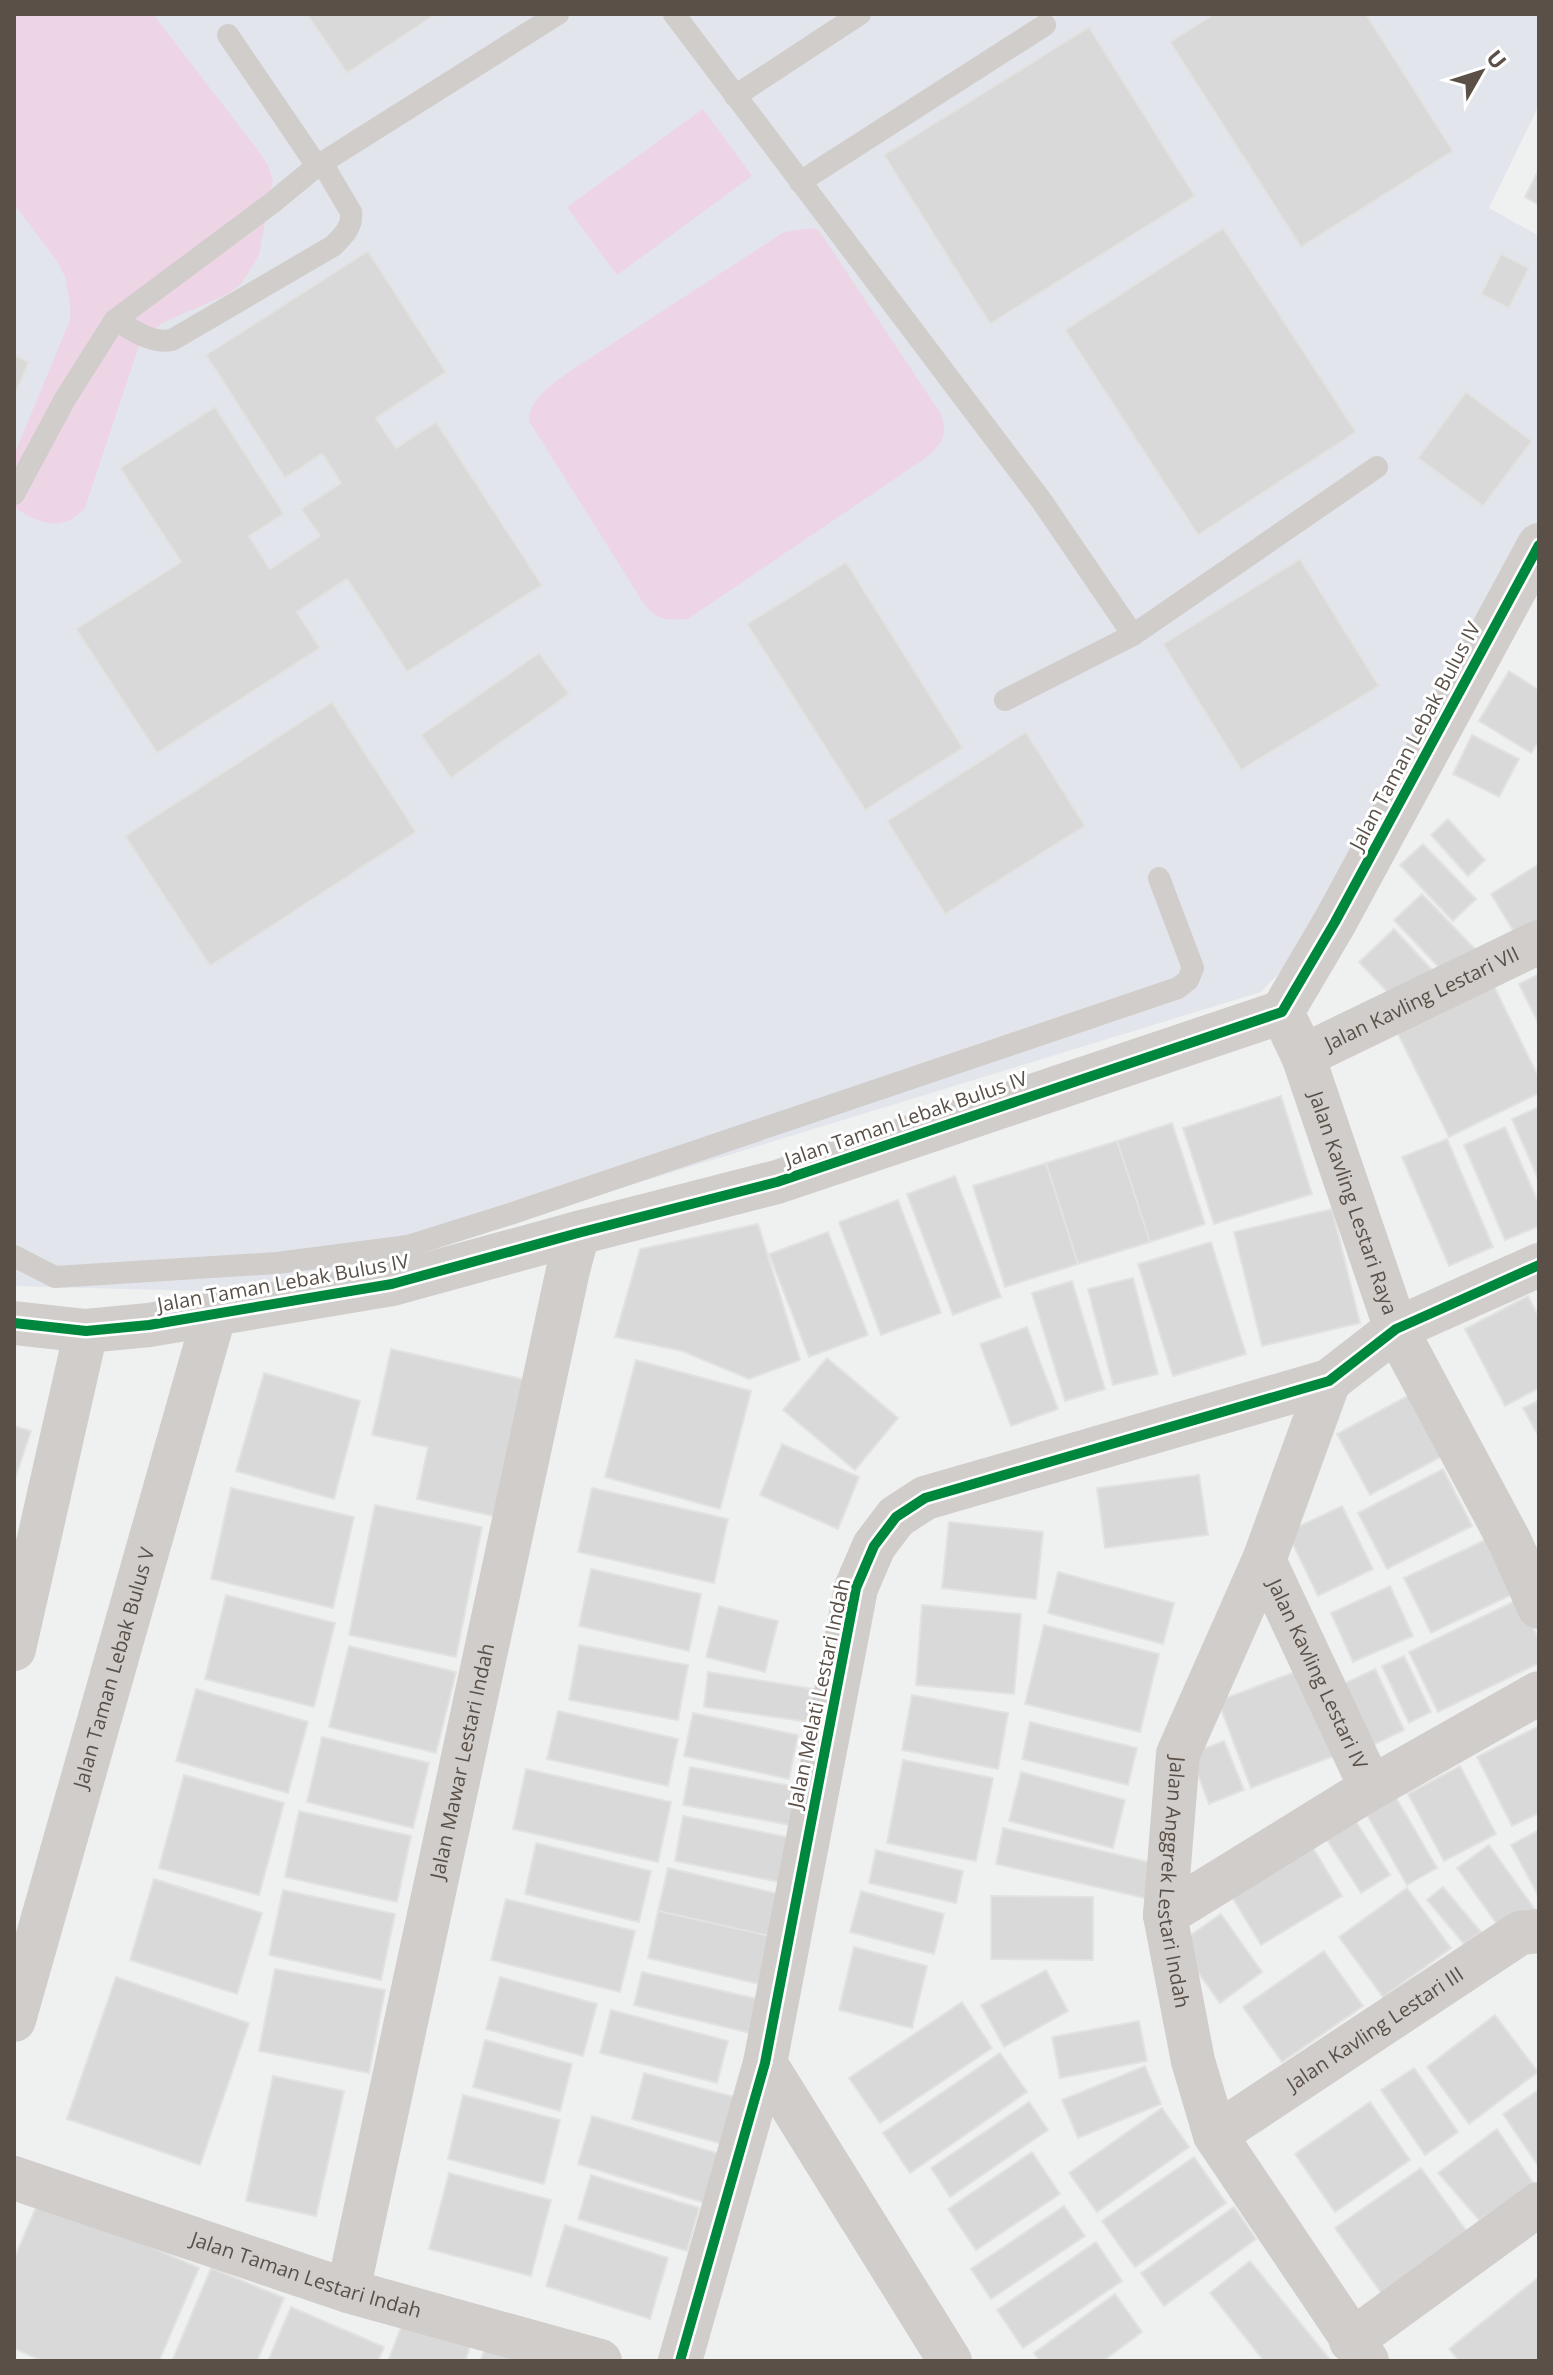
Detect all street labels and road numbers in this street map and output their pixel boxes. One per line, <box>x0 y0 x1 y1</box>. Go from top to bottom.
street label: Jalan Taman Lebak Bulus IV <box>1342 617 1486 856</box>
street label: Jalan Kavling Lestari VII <box>1318 940 1523 1057</box>
street label: Jalan Taman Lebak Bulus IV <box>779 1064 1031 1173</box>
street label: Jalan Kavling Lestari Raya <box>1302 1086 1404 1318</box>
street label: Jalan Taman Lebak Bulus IV <box>153 1247 411 1318</box>
street label: Jalan Taman Lebak Bulus V <box>66 1544 161 1793</box>
street label: Jalan Kavling Lestari IV <box>1261 1572 1374 1774</box>
street label: Jalan Melati Lestari Indah <box>781 1576 856 1812</box>
street label: Jalan Mawar Lestari Indah <box>423 1641 500 1884</box>
street label: Jalan Anggrek Lestari Indah <box>1152 1754 1197 2010</box>
street label: Jalan Kavling Lestari III <box>1280 1960 1468 2098</box>
street label: Jalan Taman Lestari Indah <box>186 2224 425 2324</box>

